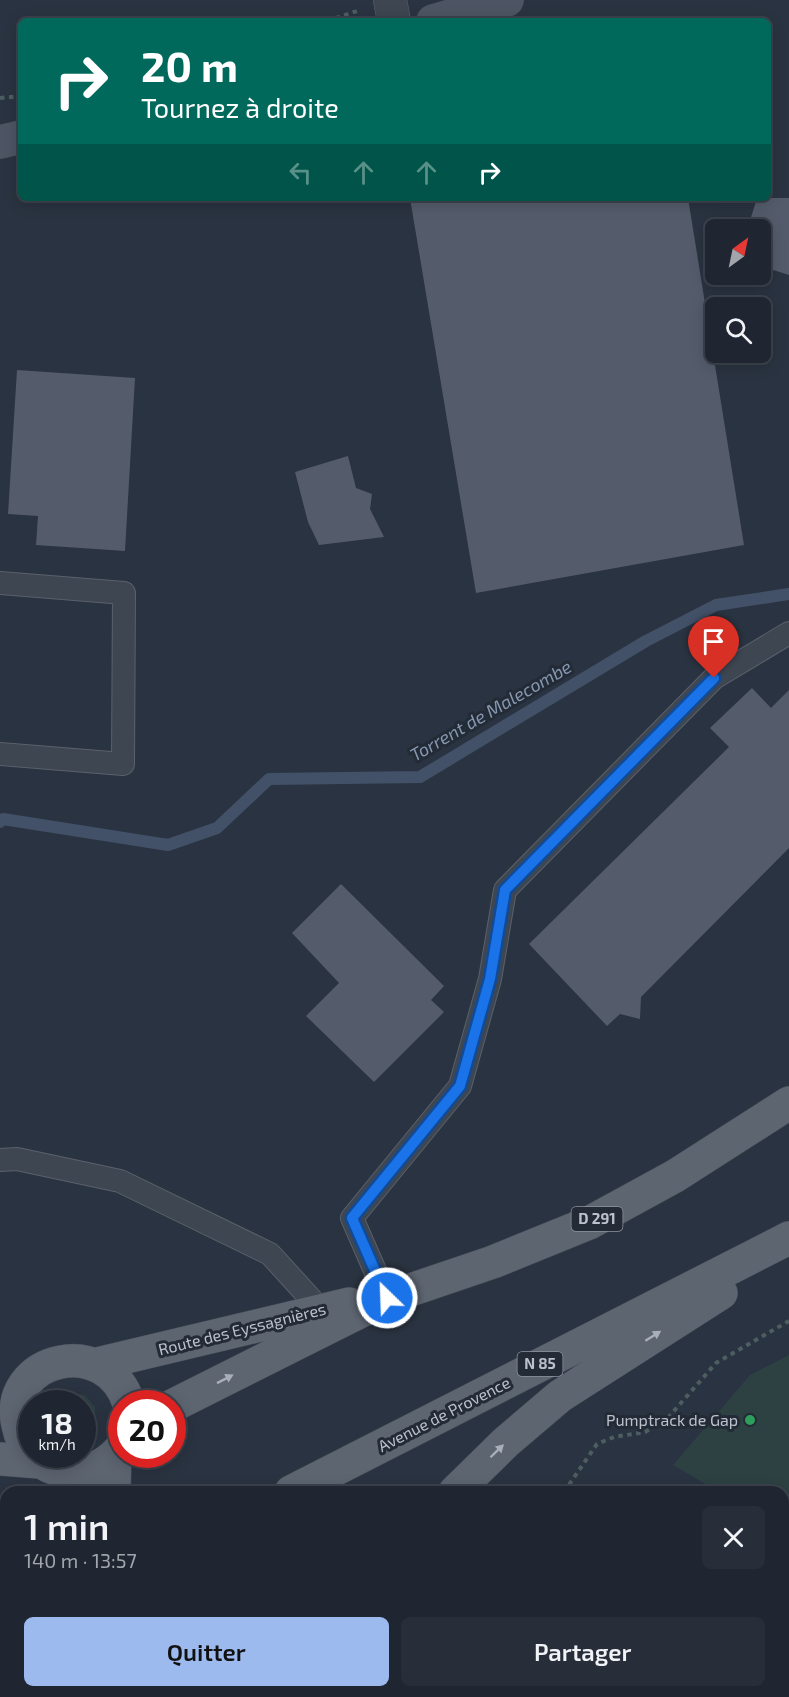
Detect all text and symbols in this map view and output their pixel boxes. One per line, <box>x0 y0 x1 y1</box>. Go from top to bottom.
text: 20 m <box>141 40 238 90</box>
icon: right <box>42 42 120 120</box>
text: Tournez à droite <box>141 91 339 123</box>
icon: left <box>284 156 317 189</box>
icon: ahead <box>347 156 380 189</box>
icon: ahead <box>410 156 443 189</box>
icon: right <box>473 156 506 189</box>
north arrow <box>705 219 771 285</box>
map controls <box>705 219 771 363</box>
button: search <box>705 297 771 363</box>
pin <box>688 616 739 678</box>
icon: arrive <box>697 625 730 658</box>
water label: Torrent de Malecombe <box>406 655 576 765</box>
road number: D 291 <box>572 1207 622 1231</box>
position arrow <box>355 1266 419 1330</box>
street label: Route des Eyssagnières <box>156 1299 328 1359</box>
one-way arrow <box>645 1330 661 1341</box>
road number: N 85 <box>518 1352 562 1376</box>
street label: Avenue de Provence <box>375 1372 513 1455</box>
one-way arrow <box>216 1375 233 1384</box>
speed limit sign: 20 <box>108 1390 186 1468</box>
text: 18 <box>41 1404 73 1440</box>
place label: Pumptrack de Gap <box>606 1410 738 1429</box>
marker: Pumptrack de Gap <box>743 1413 757 1427</box>
text: km/h <box>38 1435 76 1453</box>
one-way arrow <box>489 1445 503 1459</box>
text: 1 min <box>24 1504 109 1547</box>
button: close <box>702 1506 765 1569</box>
text: 140 m · 13:57 <box>24 1548 137 1572</box>
button: Quitter <box>24 1617 389 1686</box>
button: Partager <box>401 1617 765 1686</box>

